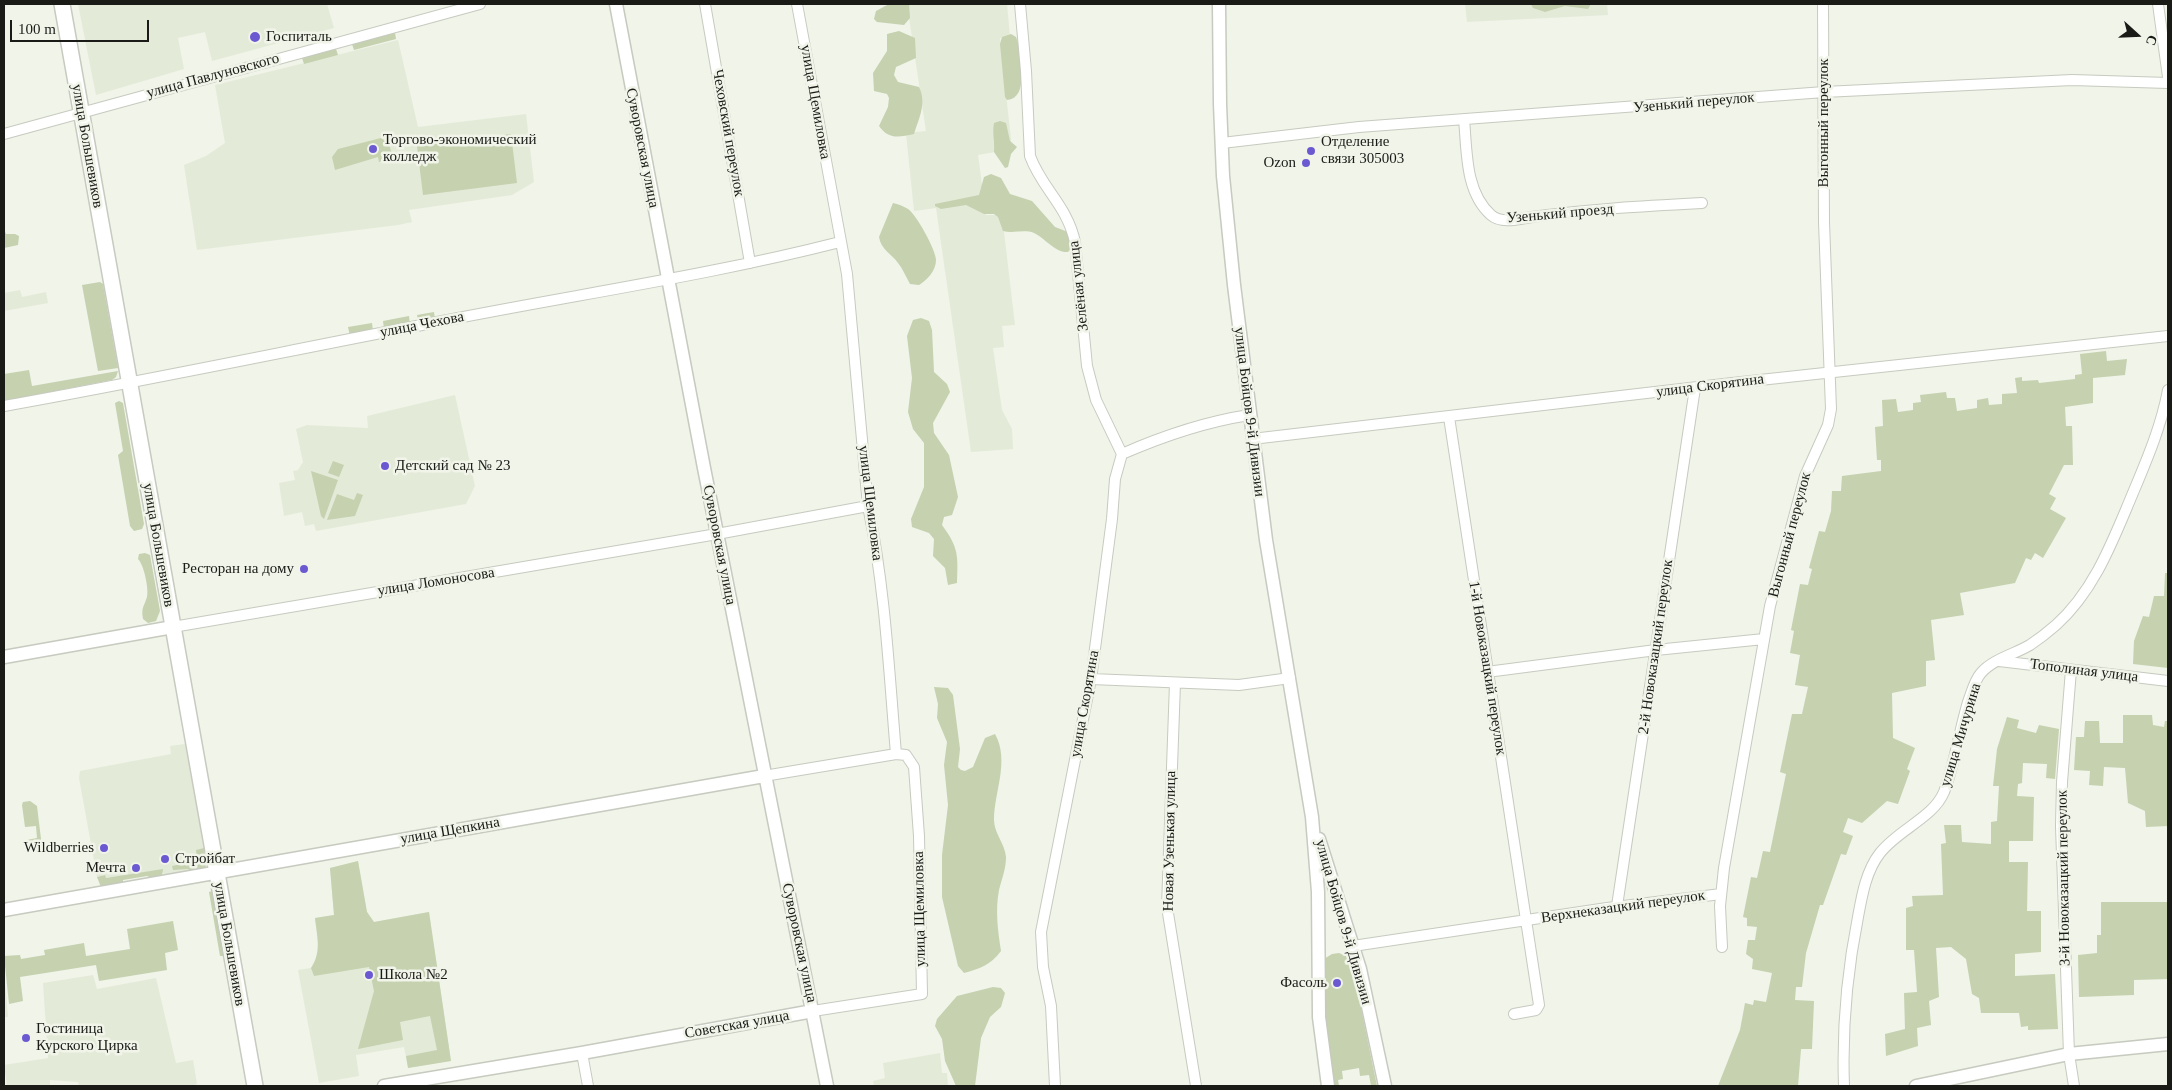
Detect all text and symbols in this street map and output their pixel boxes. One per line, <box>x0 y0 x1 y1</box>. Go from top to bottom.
scale bar <box>12 10 151 42</box>
north arrow <box>2112 10 2162 60</box>
text: 100 m <box>18 21 56 37</box>
place label: Госпиталь <box>266 28 332 46</box>
marker: Госпиталь <box>248 30 262 44</box>
text: С <box>2143 33 2160 48</box>
street label: улица Щемиловка <box>796 43 834 161</box>
street label: улица Павлуновского <box>145 50 281 102</box>
street label: Выгонный переулок <box>1815 59 1833 187</box>
street label: Чеховский переулок <box>708 68 748 198</box>
street label: улица Большевиков <box>67 83 107 209</box>
street label: Суворовская улица <box>622 87 662 209</box>
street label: Узенький переулок <box>1633 89 1755 117</box>
place label: Торгово-экономический колледж <box>383 131 537 166</box>
place label: Отделение связи 305003 <box>1321 133 1404 168</box>
marker: Торгово-экономический колледж <box>367 143 379 155</box>
marker: Отделение связи 305003 <box>1305 145 1317 157</box>
place label: Ozon <box>1264 154 1296 172</box>
marker: Ozon <box>1300 157 1312 169</box>
street label: Узенький проезд <box>1506 200 1614 228</box>
street label: Зелёная улица <box>1065 240 1093 332</box>
street label: улица Чехова <box>379 308 465 342</box>
street label: улица Бойцов 9-й Дивизии <box>1230 326 1268 498</box>
street label: улица Скорятина <box>1655 370 1765 402</box>
street label: улица Щемиловка <box>854 444 886 562</box>
place label: Детский сад № 23 <box>395 457 511 475</box>
marker: Детский сад № 23 <box>379 460 391 472</box>
street label: Выгонный переулок <box>1765 470 1815 600</box>
street label: улица Большевиков <box>138 482 178 608</box>
street label: Суворовская улица <box>699 484 739 606</box>
street label: 2-й Новоказацкий переулок <box>1635 559 1677 735</box>
place label: Ресторан на дому <box>182 560 294 578</box>
marker: Ресторан на дому <box>298 563 310 575</box>
street label: улица Ломоносова <box>376 564 496 600</box>
street label: 1-й Новоказацкий переулок <box>1464 580 1510 756</box>
street label: улица Скорятина <box>1067 649 1103 759</box>
street label: Тополиная улица <box>2029 655 2139 687</box>
street label: улица Мичурина <box>1937 681 1985 789</box>
street label: Новая Узенькая улица <box>1160 771 1180 911</box>
street label: 3-й Новоказацкий переулок <box>2053 790 2075 966</box>
street label: улица Щепкина <box>399 813 501 849</box>
street label: улица Бойцов 9-й Дивизии <box>1311 837 1375 1007</box>
place label: Wildberries <box>24 839 94 857</box>
marker: Wildberries <box>98 842 110 854</box>
place label: Стройбат <box>175 850 235 868</box>
street label: улица Щемиловка <box>910 851 930 967</box>
marker: Стройбат <box>159 853 171 865</box>
place label: Мечта <box>86 859 126 877</box>
marker: Мечта <box>130 862 142 874</box>
street label: улица Большевиков <box>209 881 249 1007</box>
street label: Суворовская улица <box>778 882 820 1004</box>
street label: Верхнеказацкий переулок <box>1540 887 1706 927</box>
place label: Школа №2 <box>379 966 448 984</box>
marker: Школа №2 <box>363 969 375 981</box>
place label: Фасоль <box>1280 974 1327 992</box>
marker: Фасоль <box>1331 977 1343 989</box>
street label: Советская улица <box>683 1007 791 1043</box>
place label: Гостиница Курского Цирка <box>36 1020 138 1055</box>
marker: Гостиница Курского Цирка <box>20 1032 32 1044</box>

